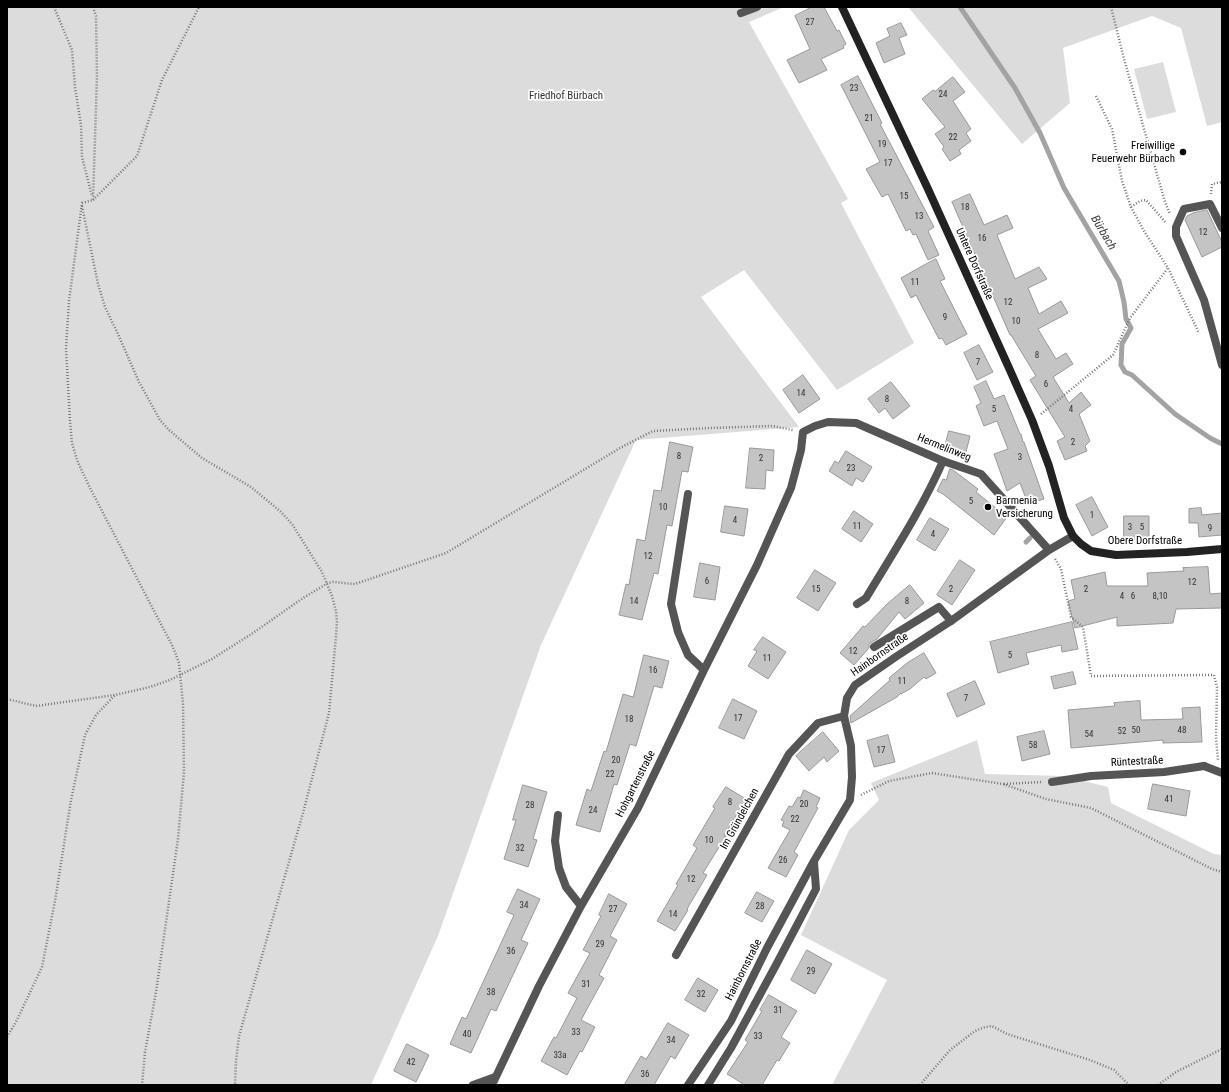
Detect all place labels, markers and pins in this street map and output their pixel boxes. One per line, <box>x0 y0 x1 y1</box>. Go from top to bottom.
place label: Freiwillige Feuerwehr Bürbach <box>1091 139 1175 165</box>
marker: Freiwillige Feuerwehr Bürbach <box>1178 147 1188 157</box>
place label: Barmenia Versicherung <box>996 494 1053 520</box>
marker: Barmenia Versicherung <box>983 502 993 512</box>

